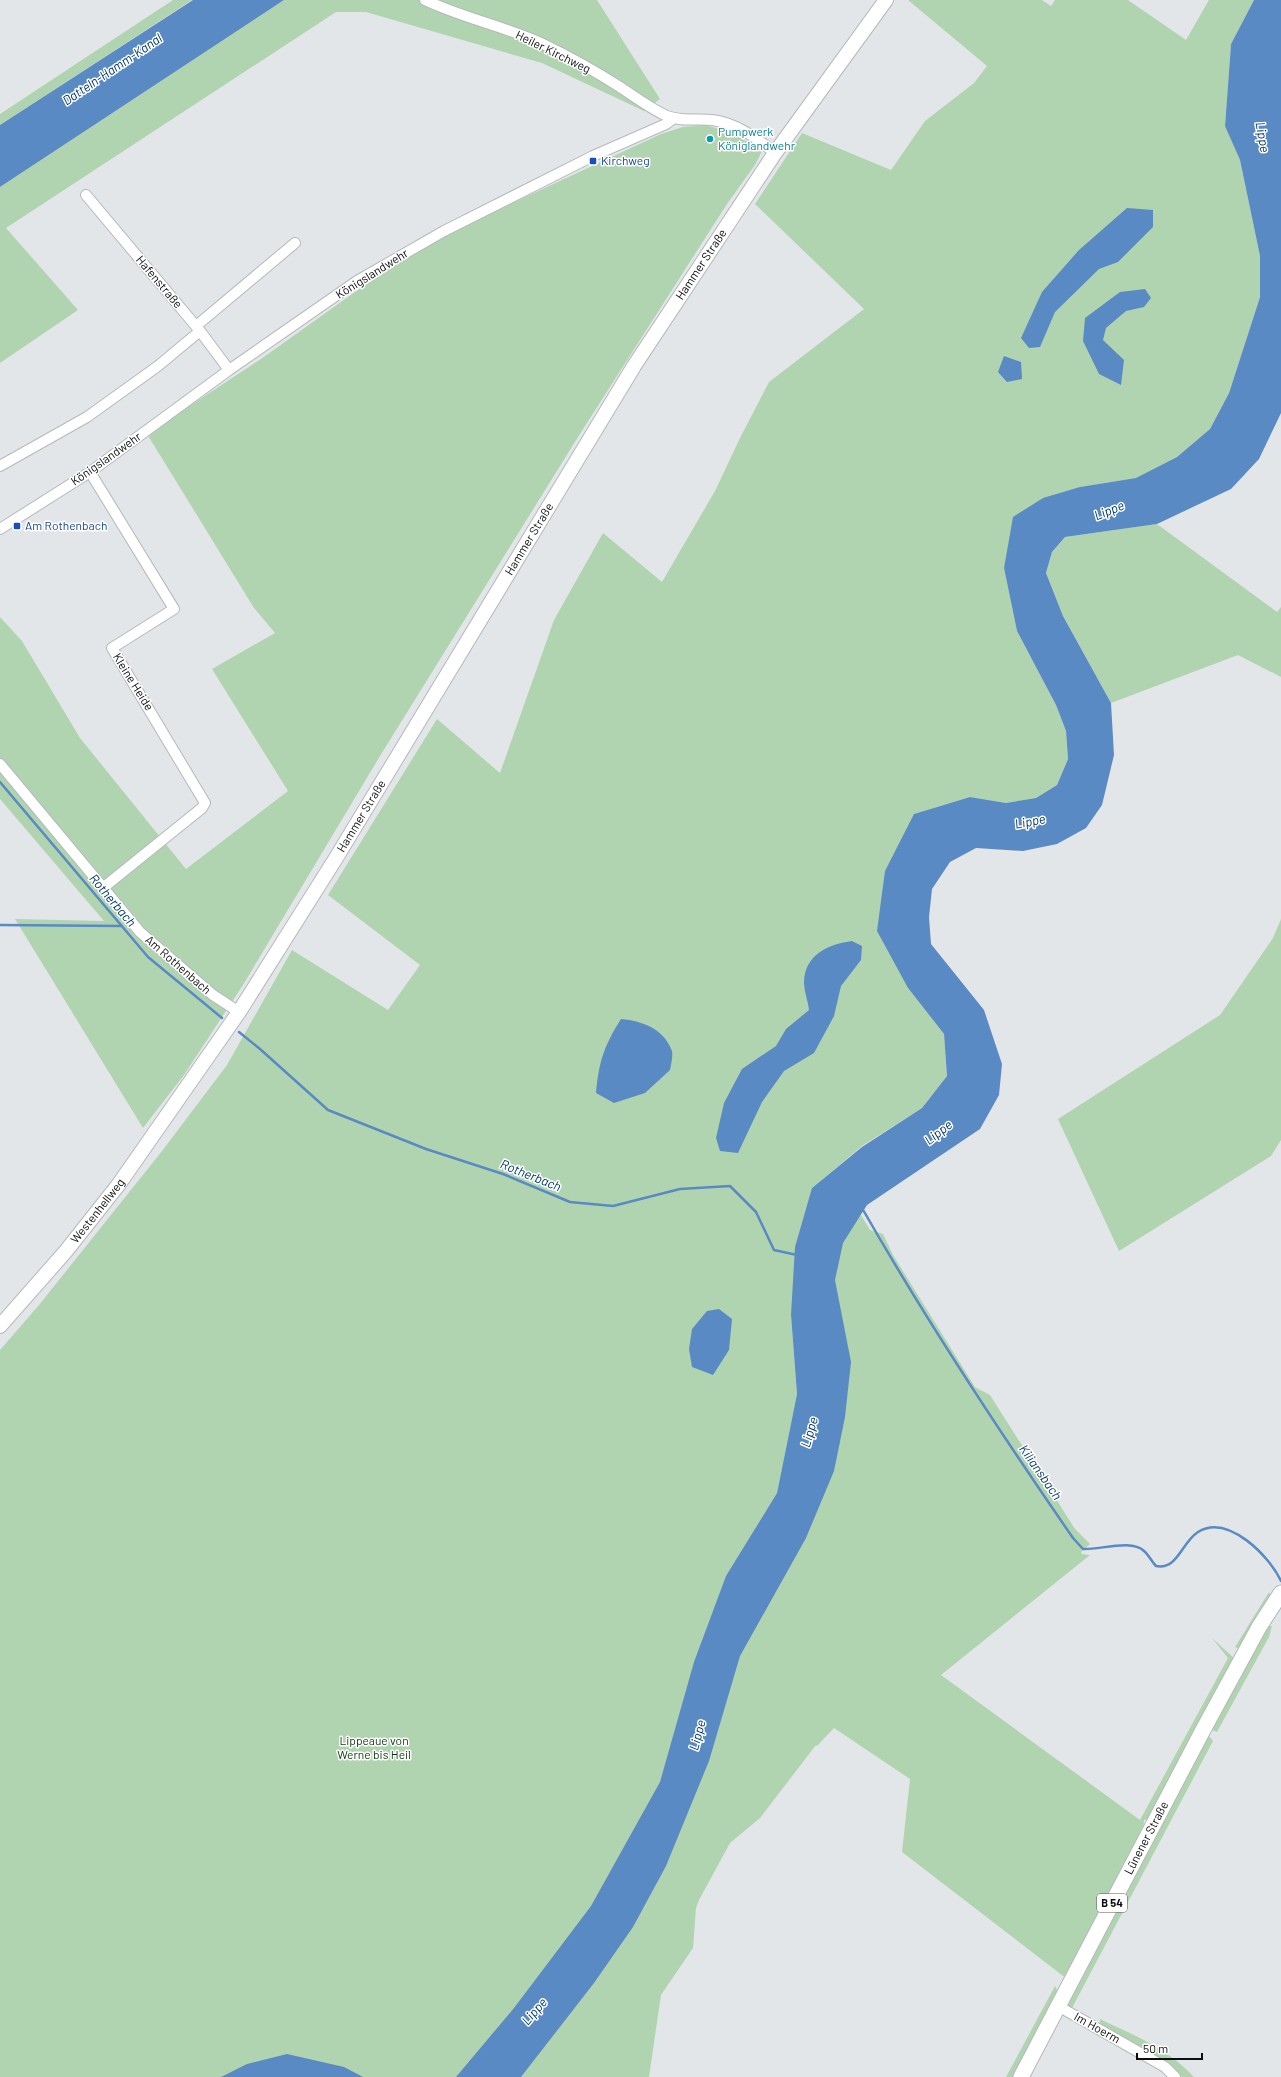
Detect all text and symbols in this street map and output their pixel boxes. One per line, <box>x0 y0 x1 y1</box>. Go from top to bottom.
street label: Heiler Kirchweg <box>514 27 593 75</box>
water label: Datteln-Hamm-Kanal <box>59 30 165 108</box>
water label: Lippe <box>1252 120 1274 154</box>
place label: Pumpwerk Königlandwehr <box>718 124 796 152</box>
marker: Pumpwerk Königlandwehr <box>705 134 715 144</box>
place label: Kirchweg <box>601 153 650 167</box>
marker: Kirchweg <box>588 156 598 166</box>
street label: Hammer Straße <box>672 226 729 302</box>
street label: Königslandwehr <box>333 245 411 301</box>
street label: Hafenstraße <box>134 252 186 310</box>
street label: Königslandwehr <box>68 428 144 488</box>
water label: Lippe <box>1092 497 1127 523</box>
street label: Hammer Straße <box>501 500 556 577</box>
place label: Am Rothenbach <box>25 518 107 532</box>
marker: Am Rothenbach <box>12 521 22 531</box>
street label: Kleine Heide <box>111 650 157 713</box>
street label: Hammer Straße <box>333 777 388 854</box>
water label: Lippe <box>1013 810 1047 832</box>
water label: Rotherbach <box>86 870 140 930</box>
street label: Am Rothenbach <box>143 932 214 997</box>
water label: Lippe <box>921 1116 955 1148</box>
water label: Rotherbach <box>498 1156 564 1195</box>
street label: Westenhellweg <box>67 1175 127 1246</box>
water label: Lippe <box>797 1415 821 1449</box>
water label: Kiliansbach <box>1016 1441 1066 1503</box>
water label: Lippe <box>685 1718 709 1752</box>
park label: Lippeaue von Werne bis Heil <box>337 1733 411 1761</box>
street label: Lünener Straße <box>1121 1798 1170 1876</box>
road number: B 54 <box>1097 1894 1127 1912</box>
water label: Lippe <box>518 1994 550 2028</box>
street label: Im Hoerm <box>1072 2009 1123 2046</box>
scale bar <box>1137 2035 1202 2061</box>
text: 50 m <box>1143 2041 1168 2055</box>

